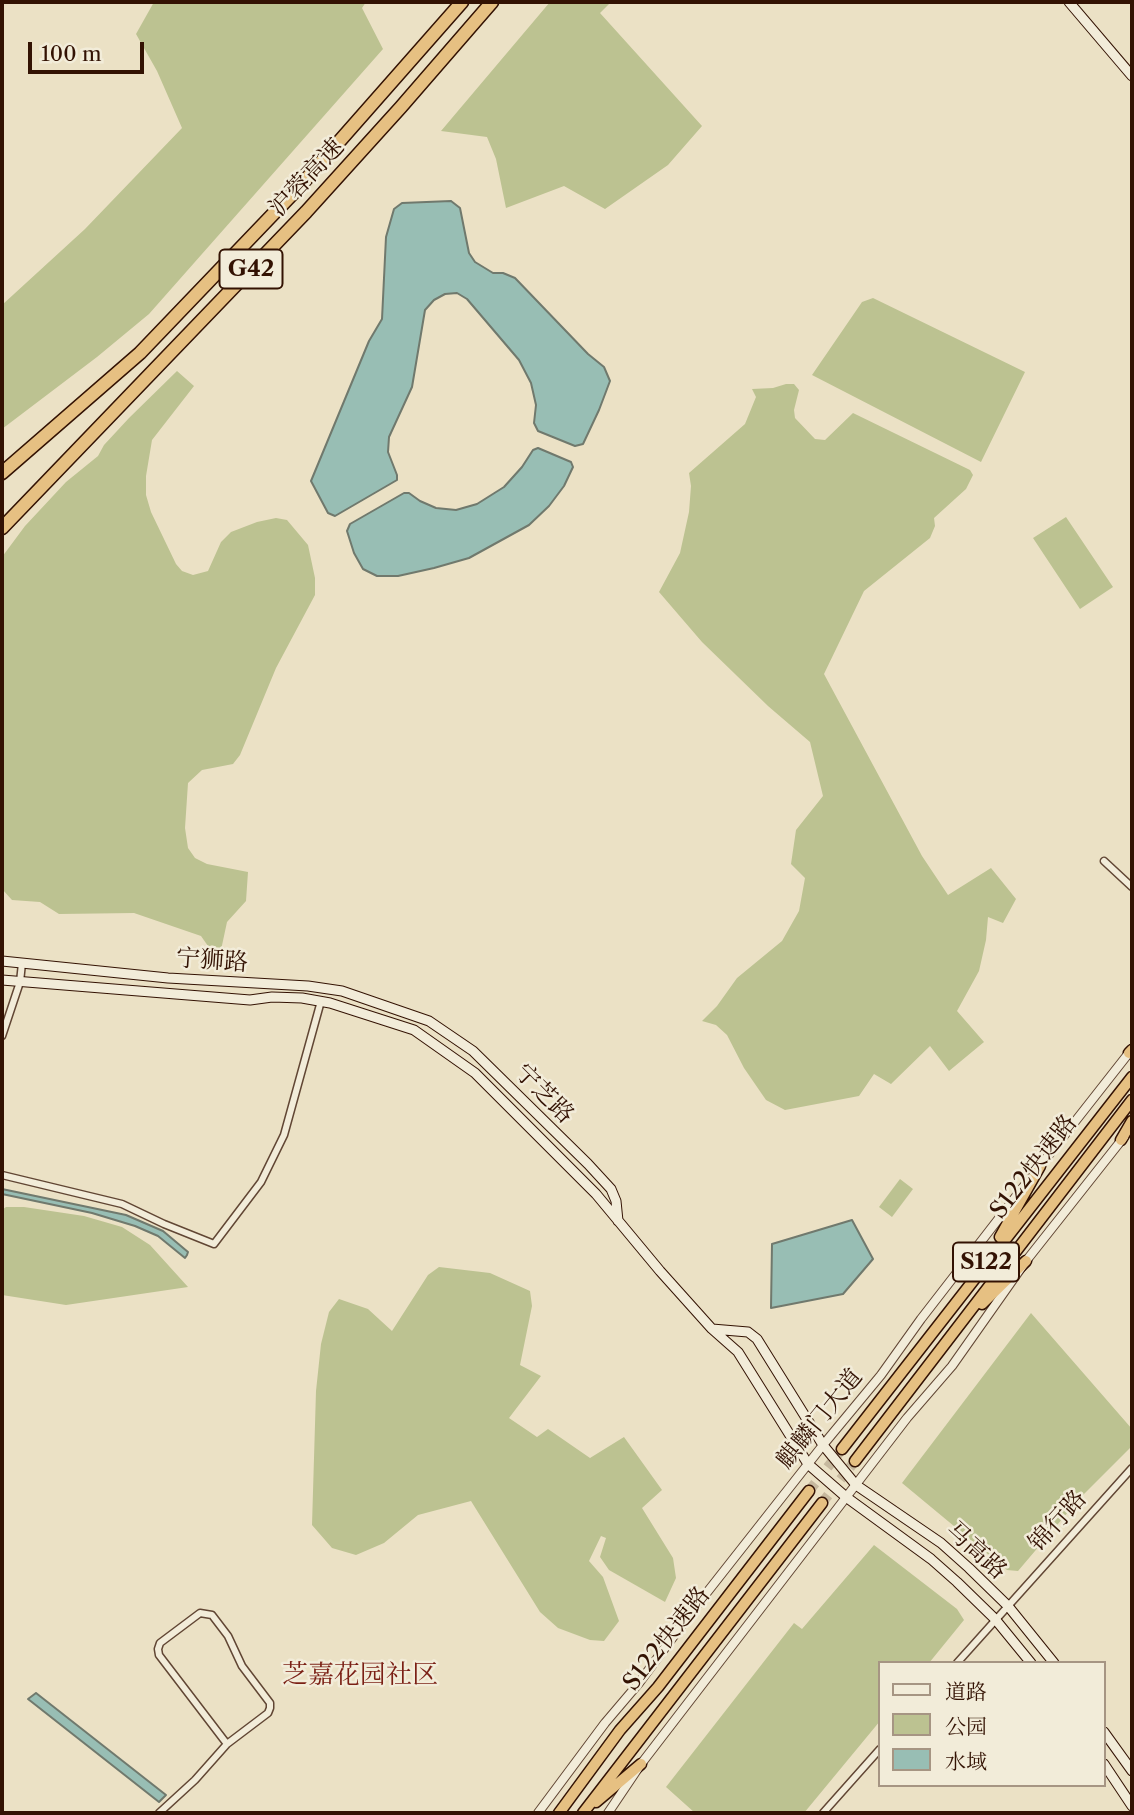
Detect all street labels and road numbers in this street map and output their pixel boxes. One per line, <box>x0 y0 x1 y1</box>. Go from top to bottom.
street label: 沪蓉高速 <box>264 133 350 223</box>
road number: G42 <box>219 250 282 288</box>
street label: 宁狮路 <box>175 944 249 978</box>
street label: 宁芝路 <box>508 1058 580 1130</box>
street label: S122快速路 <box>984 1109 1084 1225</box>
road number: S122 <box>953 1242 1019 1282</box>
street label: 麒麟门大道 <box>771 1363 869 1475</box>
street label: 锦行路 <box>1023 1485 1093 1557</box>
street label: 马高路 <box>940 1516 1012 1586</box>
street label: S122快速路 <box>617 1581 717 1697</box>

